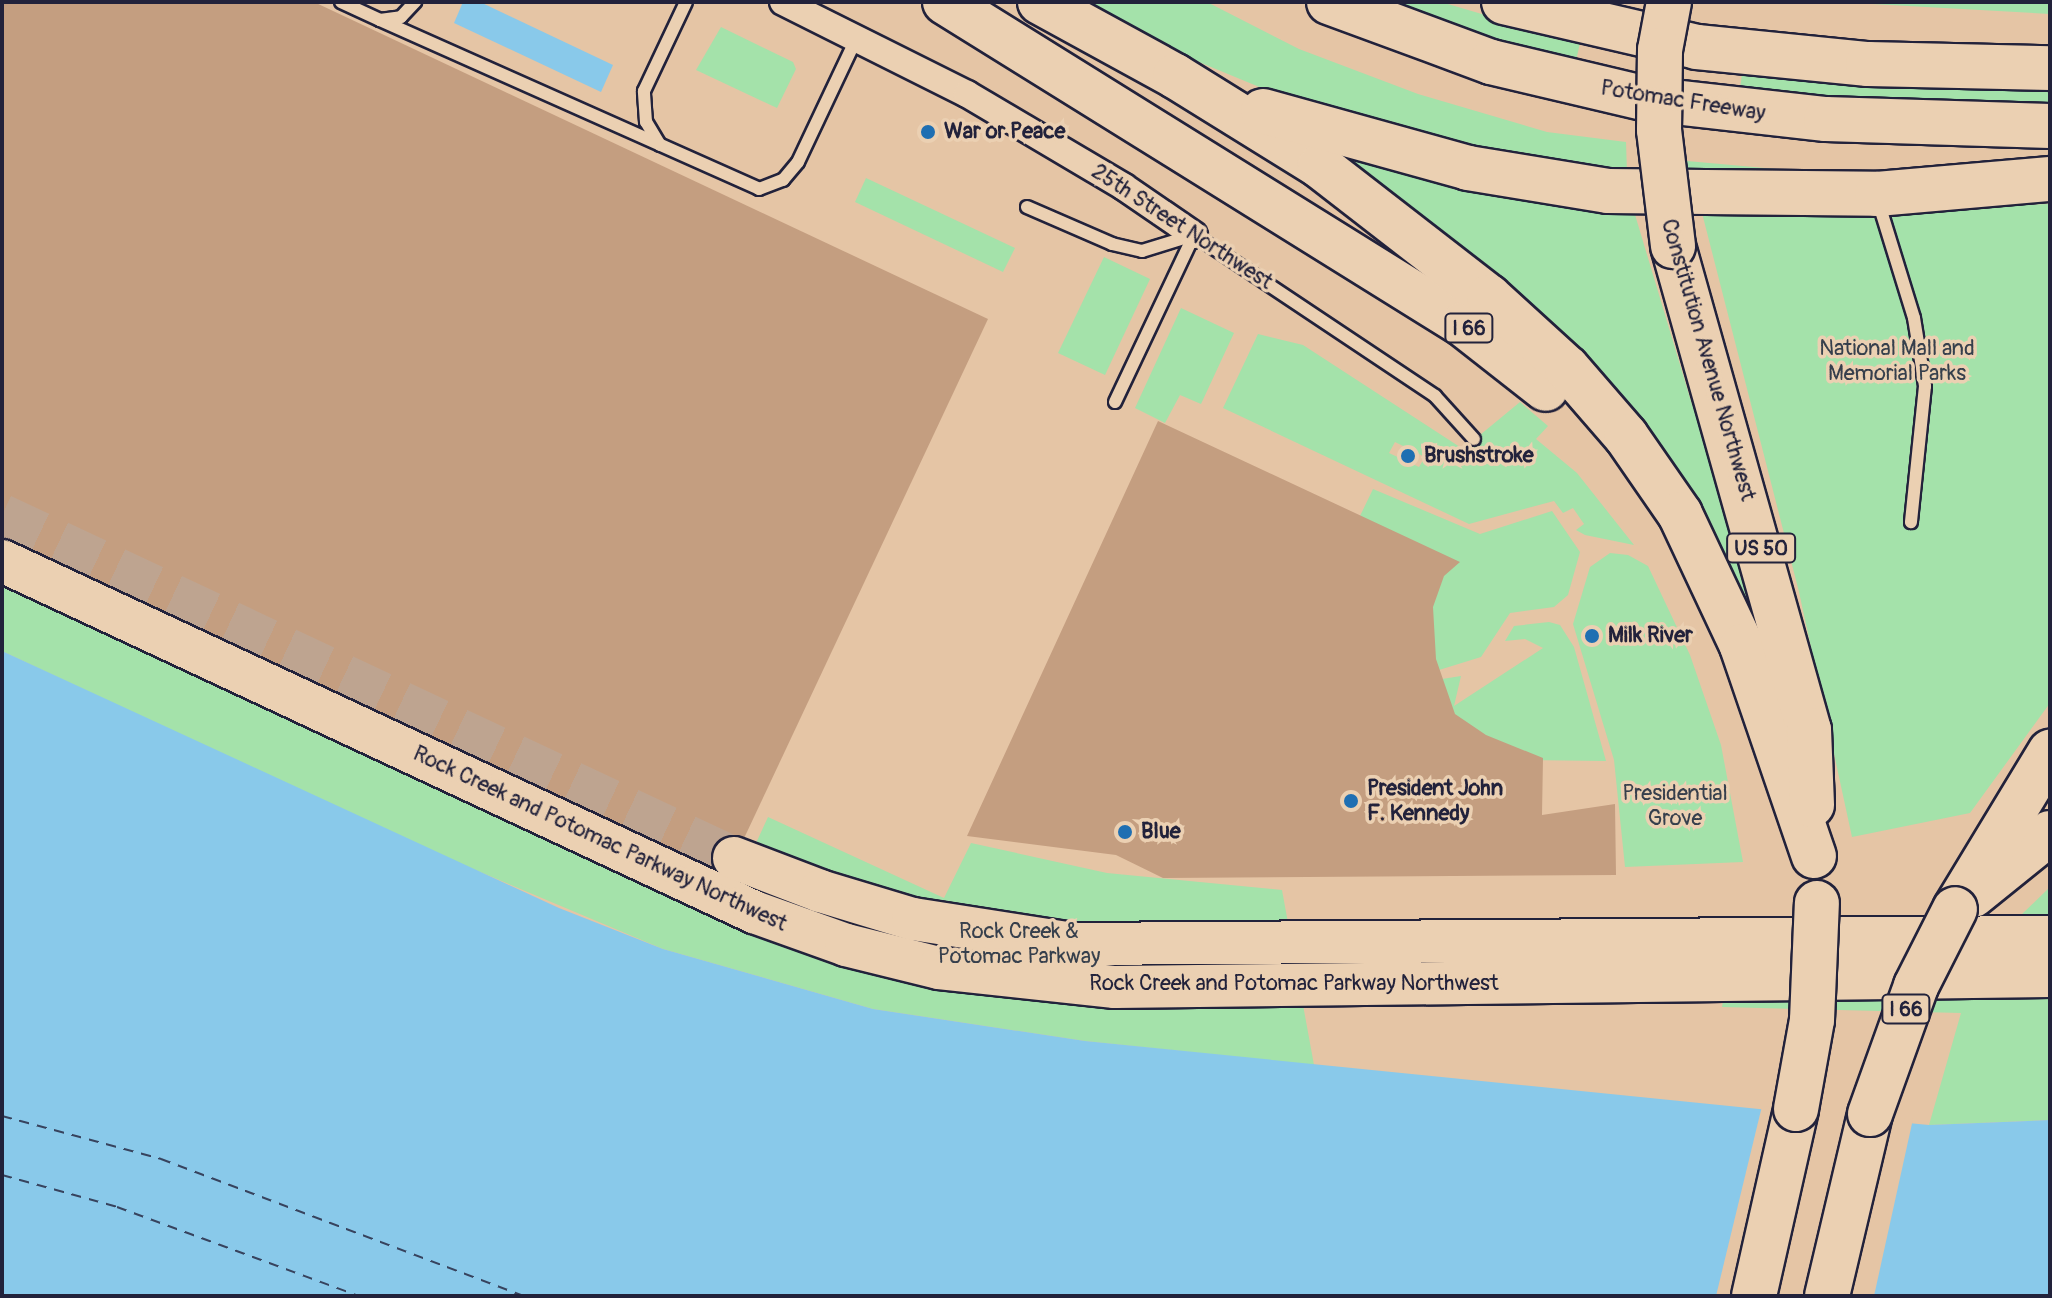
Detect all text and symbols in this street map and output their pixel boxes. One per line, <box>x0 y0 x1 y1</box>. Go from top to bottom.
street label: Potomac Freeway <box>1599 75 1767 127</box>
place label: War or Peace <box>944 119 1065 145</box>
marker: War or Peace <box>919 123 937 141</box>
street label: 25th Street Northwest <box>1086 159 1278 295</box>
street label: Constitution Avenue Northwest <box>1655 216 1761 504</box>
road number: I 66 <box>1443 312 1495 344</box>
park label: National Mall and Memorial Parks <box>1819 335 1975 386</box>
place label: Brushstroke <box>1424 443 1533 469</box>
marker: Brushstroke <box>1399 447 1417 465</box>
road number: US 50 <box>1725 532 1797 564</box>
place label: Milk River <box>1608 623 1693 649</box>
marker: Milk River <box>1583 627 1601 645</box>
street label: Rock Creek and Potomac Parkway Northwest <box>409 741 791 937</box>
place label: President John F. Kennedy <box>1367 775 1503 826</box>
park label: Presidential Grove <box>1622 780 1728 832</box>
marker: President John F. Kennedy <box>1342 792 1360 810</box>
place label: Blue <box>1141 819 1181 845</box>
marker: Blue <box>1116 823 1134 841</box>
park label: Rock Creek & Potomac Parkway <box>938 918 1100 970</box>
street label: Rock Creek and Potomac Parkway Northwest <box>1089 971 1499 997</box>
road number: I 66 <box>1880 993 1932 1025</box>

